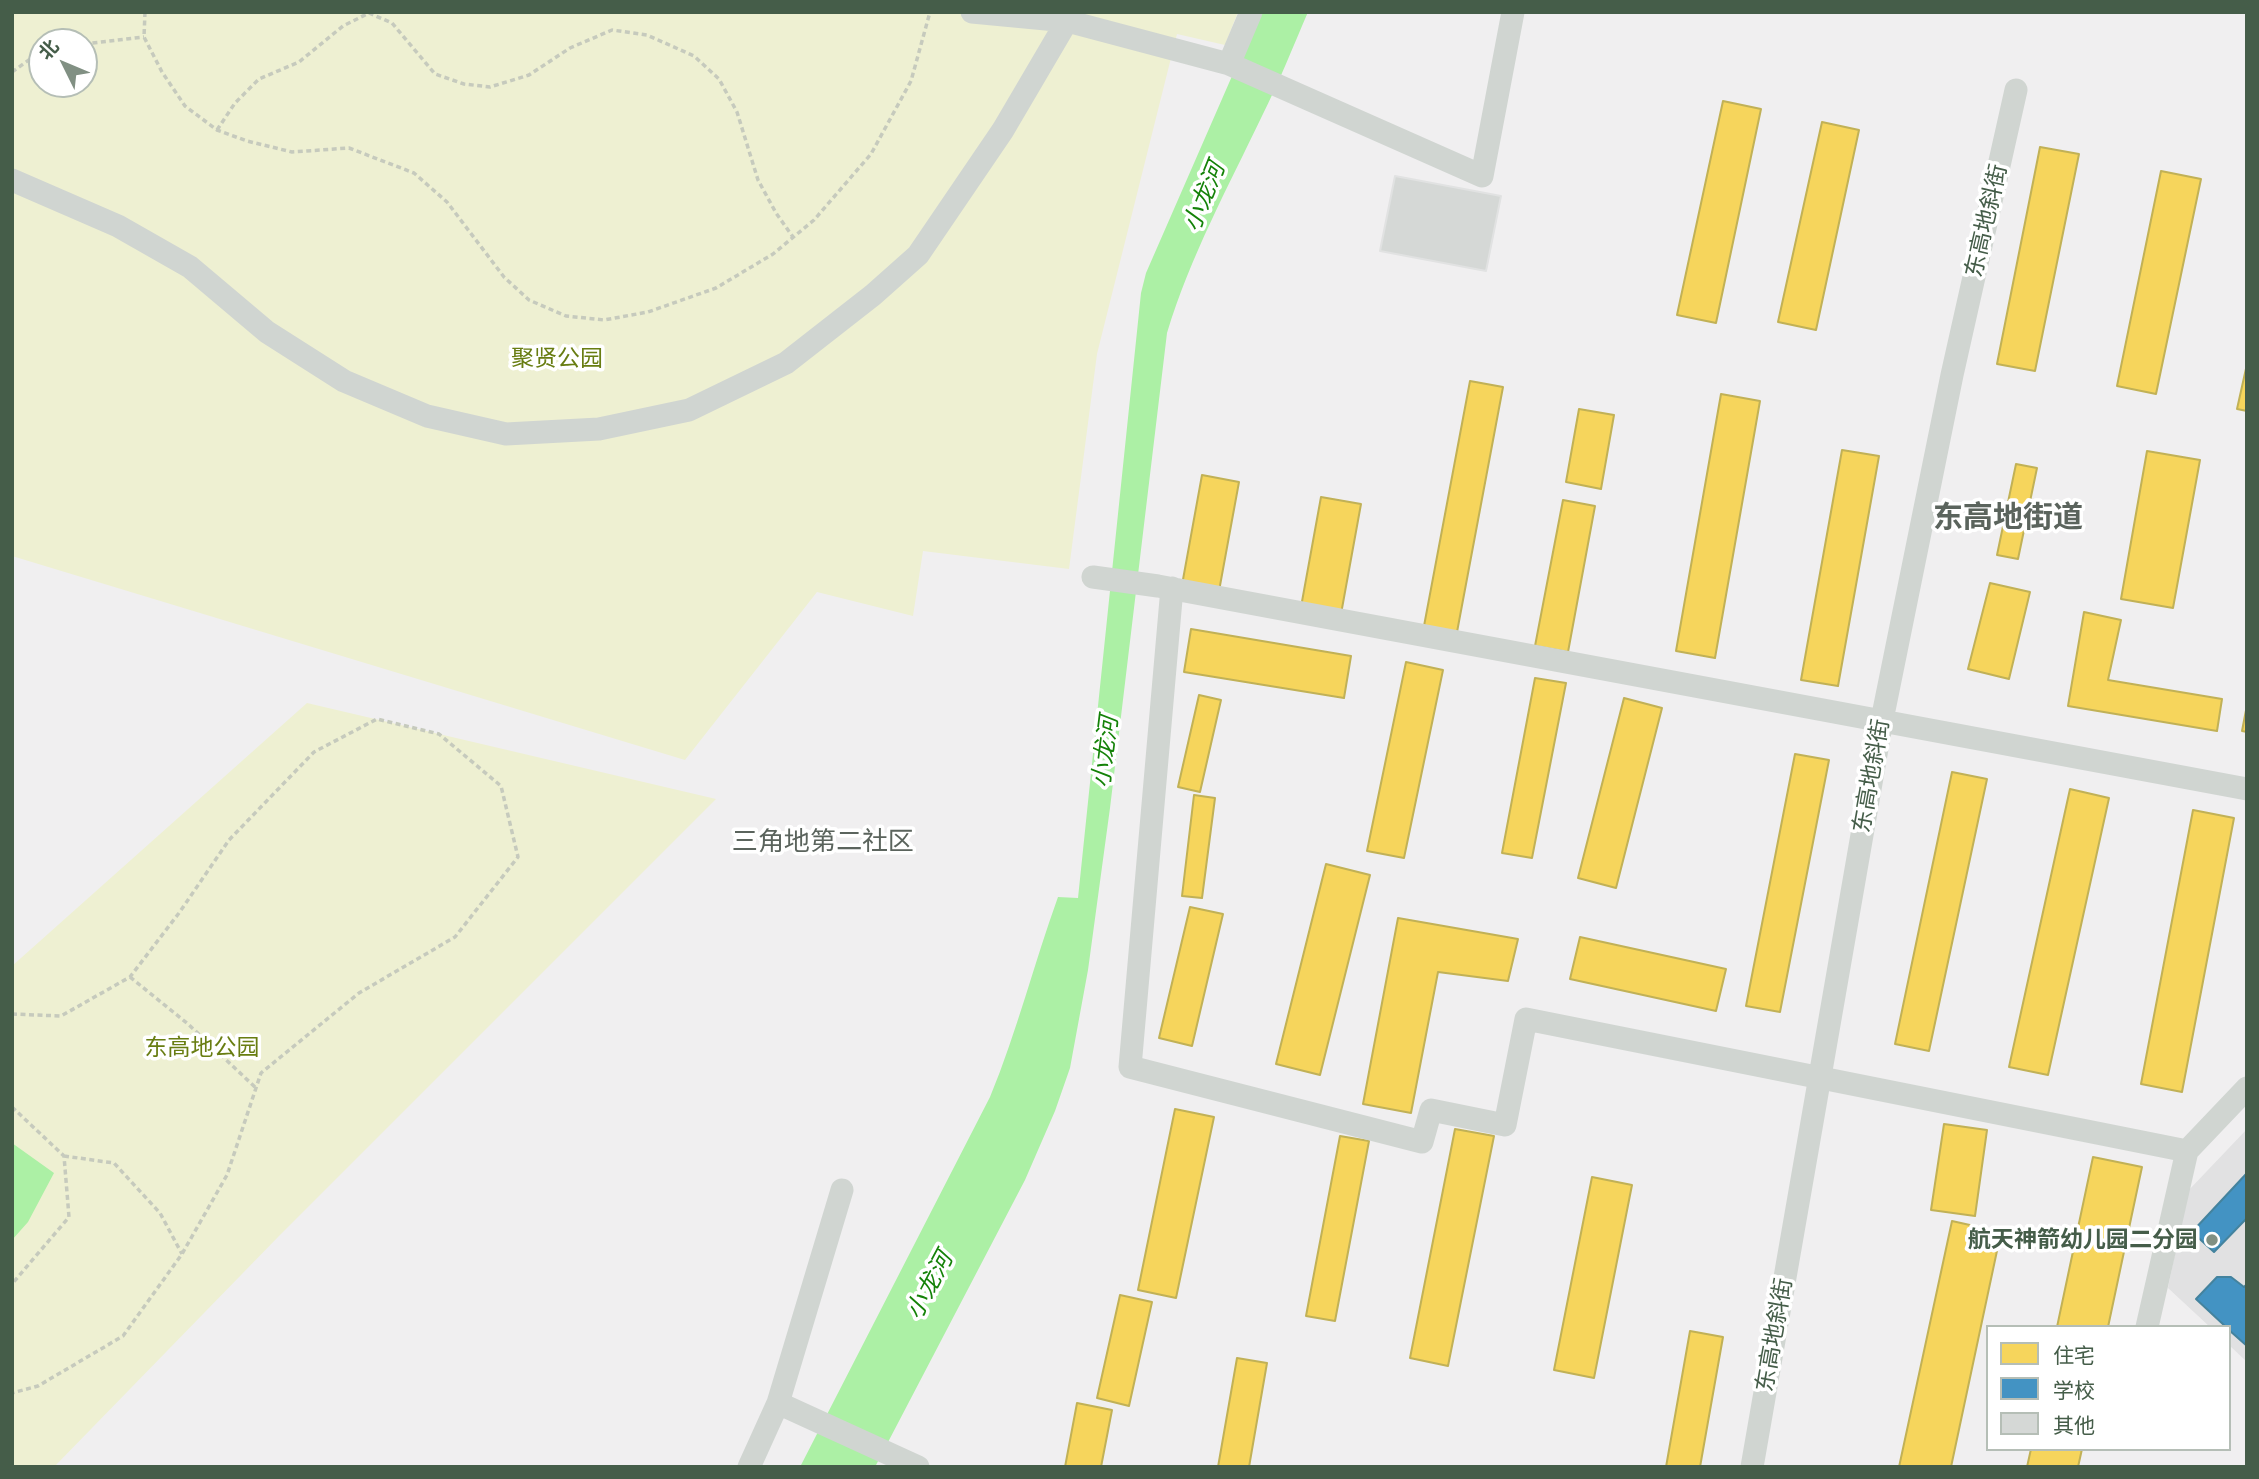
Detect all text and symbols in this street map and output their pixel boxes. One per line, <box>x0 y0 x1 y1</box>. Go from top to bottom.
north arrow <box>28 28 98 98</box>
text: 北 <box>35 36 64 65</box>
water label: 小龙河 <box>1178 158 1232 236</box>
street label: 东高地斜街 <box>1961 162 2013 280</box>
park label: 聚贤公园 <box>511 345 603 373</box>
district label: 东高地街道 <box>1933 500 2083 536</box>
water label: 小龙河 <box>1087 715 1125 789</box>
street label: 东高地斜街 <box>1848 717 1896 835</box>
district label: 三角地第二社区 <box>732 827 914 859</box>
park label: 东高地公园 <box>145 1034 259 1062</box>
place label: 航天神箭幼儿园二分园 <box>1968 1226 2198 1254</box>
marker: 航天神箭幼儿园二分园 <box>2204 1232 2220 1248</box>
water label: 小龙河 <box>900 1247 960 1325</box>
street label: 东高地斜街 <box>1751 1276 1799 1394</box>
legend <box>1986 1325 2231 1451</box>
text: 住宅 <box>2053 1344 2095 1368</box>
text: 学校 <box>2053 1379 2095 1403</box>
text: 其他 <box>2053 1414 2095 1438</box>

